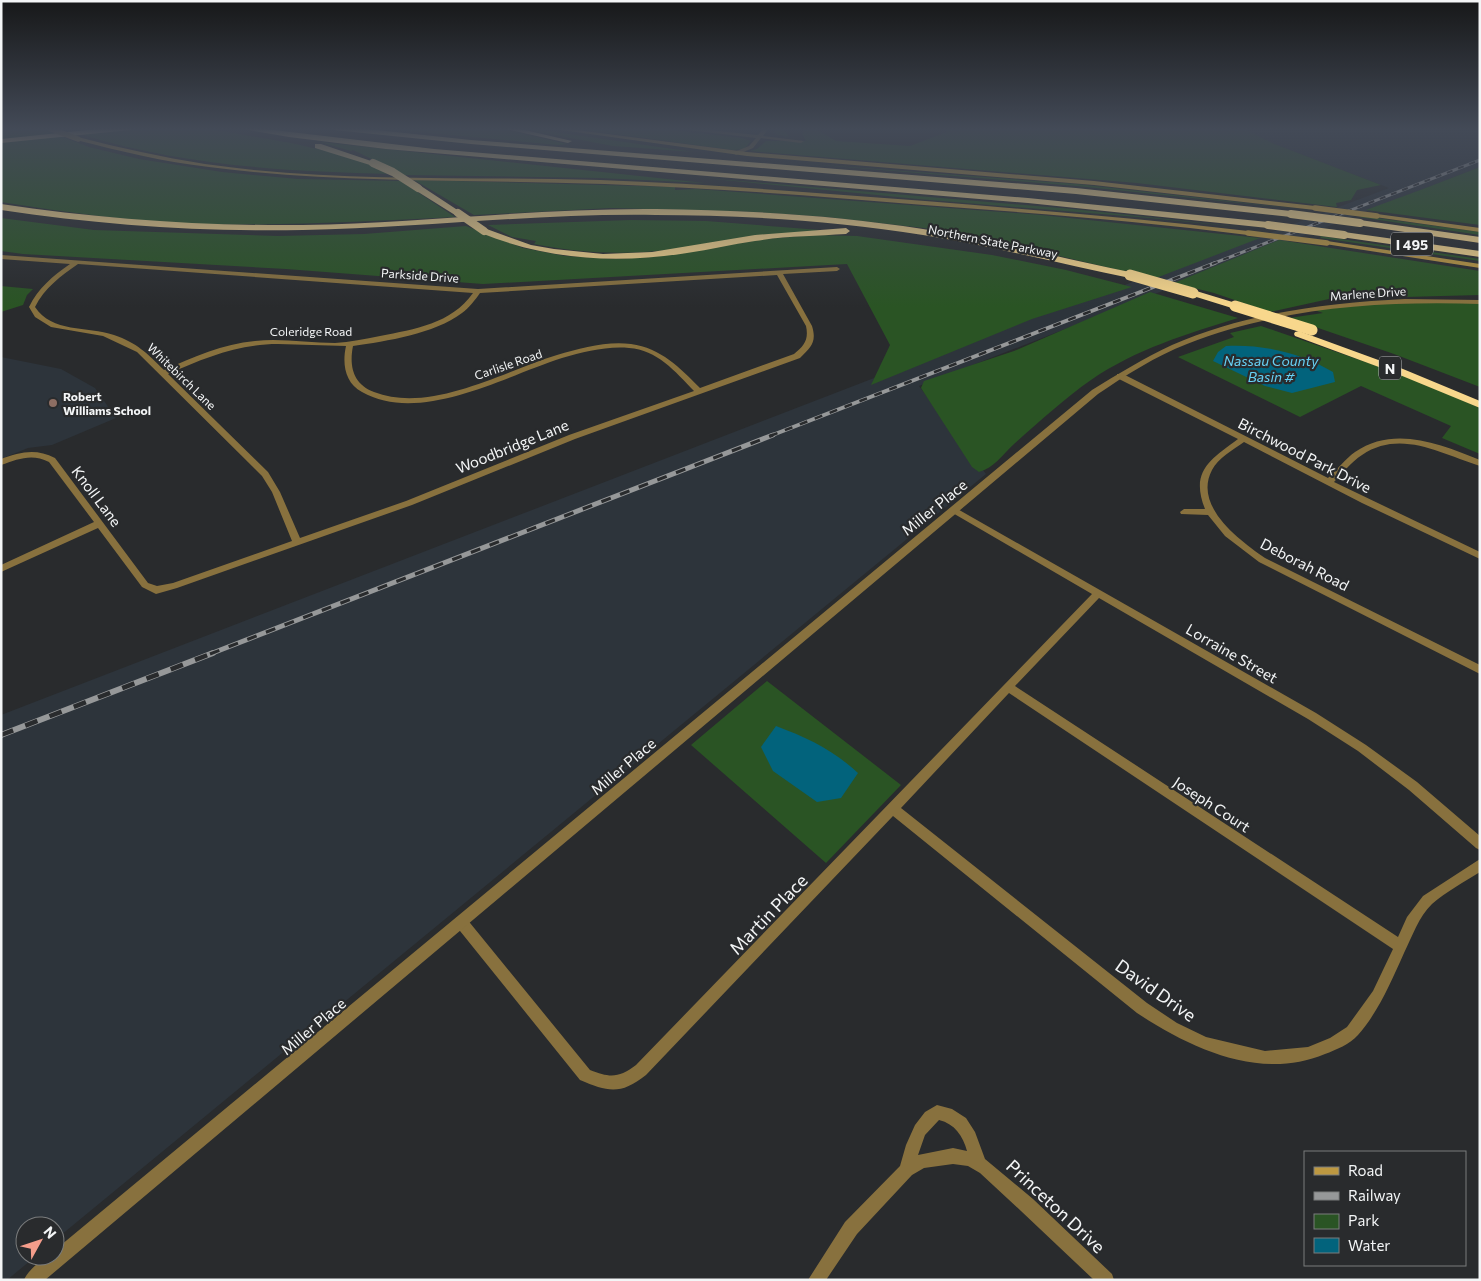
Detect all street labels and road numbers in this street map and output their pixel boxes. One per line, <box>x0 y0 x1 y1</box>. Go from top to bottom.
street label: Northern State Parkway <box>927 222 1059 260</box>
road number: I 495 <box>1391 232 1433 255</box>
street label: Parkside Drive <box>381 265 459 285</box>
street label: Marlene Drive <box>1329 283 1407 303</box>
street label: Coleridge Road <box>270 324 352 338</box>
street label: Whitebirch Lane <box>145 340 219 412</box>
street label: Carlisle Road <box>472 346 544 382</box>
road number: N <box>1379 356 1401 379</box>
street label: Birchwood Park Drive <box>1236 414 1375 496</box>
street label: Woodbridge Lane <box>453 415 571 477</box>
street label: Knoll Lane <box>68 462 126 530</box>
street label: Miller Place <box>898 475 970 539</box>
street label: Deborah Road <box>1258 534 1352 594</box>
street label: Lorraine Street <box>1183 619 1281 687</box>
street label: Miller Place <box>587 734 659 798</box>
street label: Joseph Court <box>1170 772 1254 836</box>
street label: Martin Place <box>724 869 812 959</box>
street label: David Drive <box>1111 954 1201 1026</box>
street label: Miller Place <box>277 994 349 1058</box>
street label: Princeton Drive <box>1002 1155 1110 1257</box>

